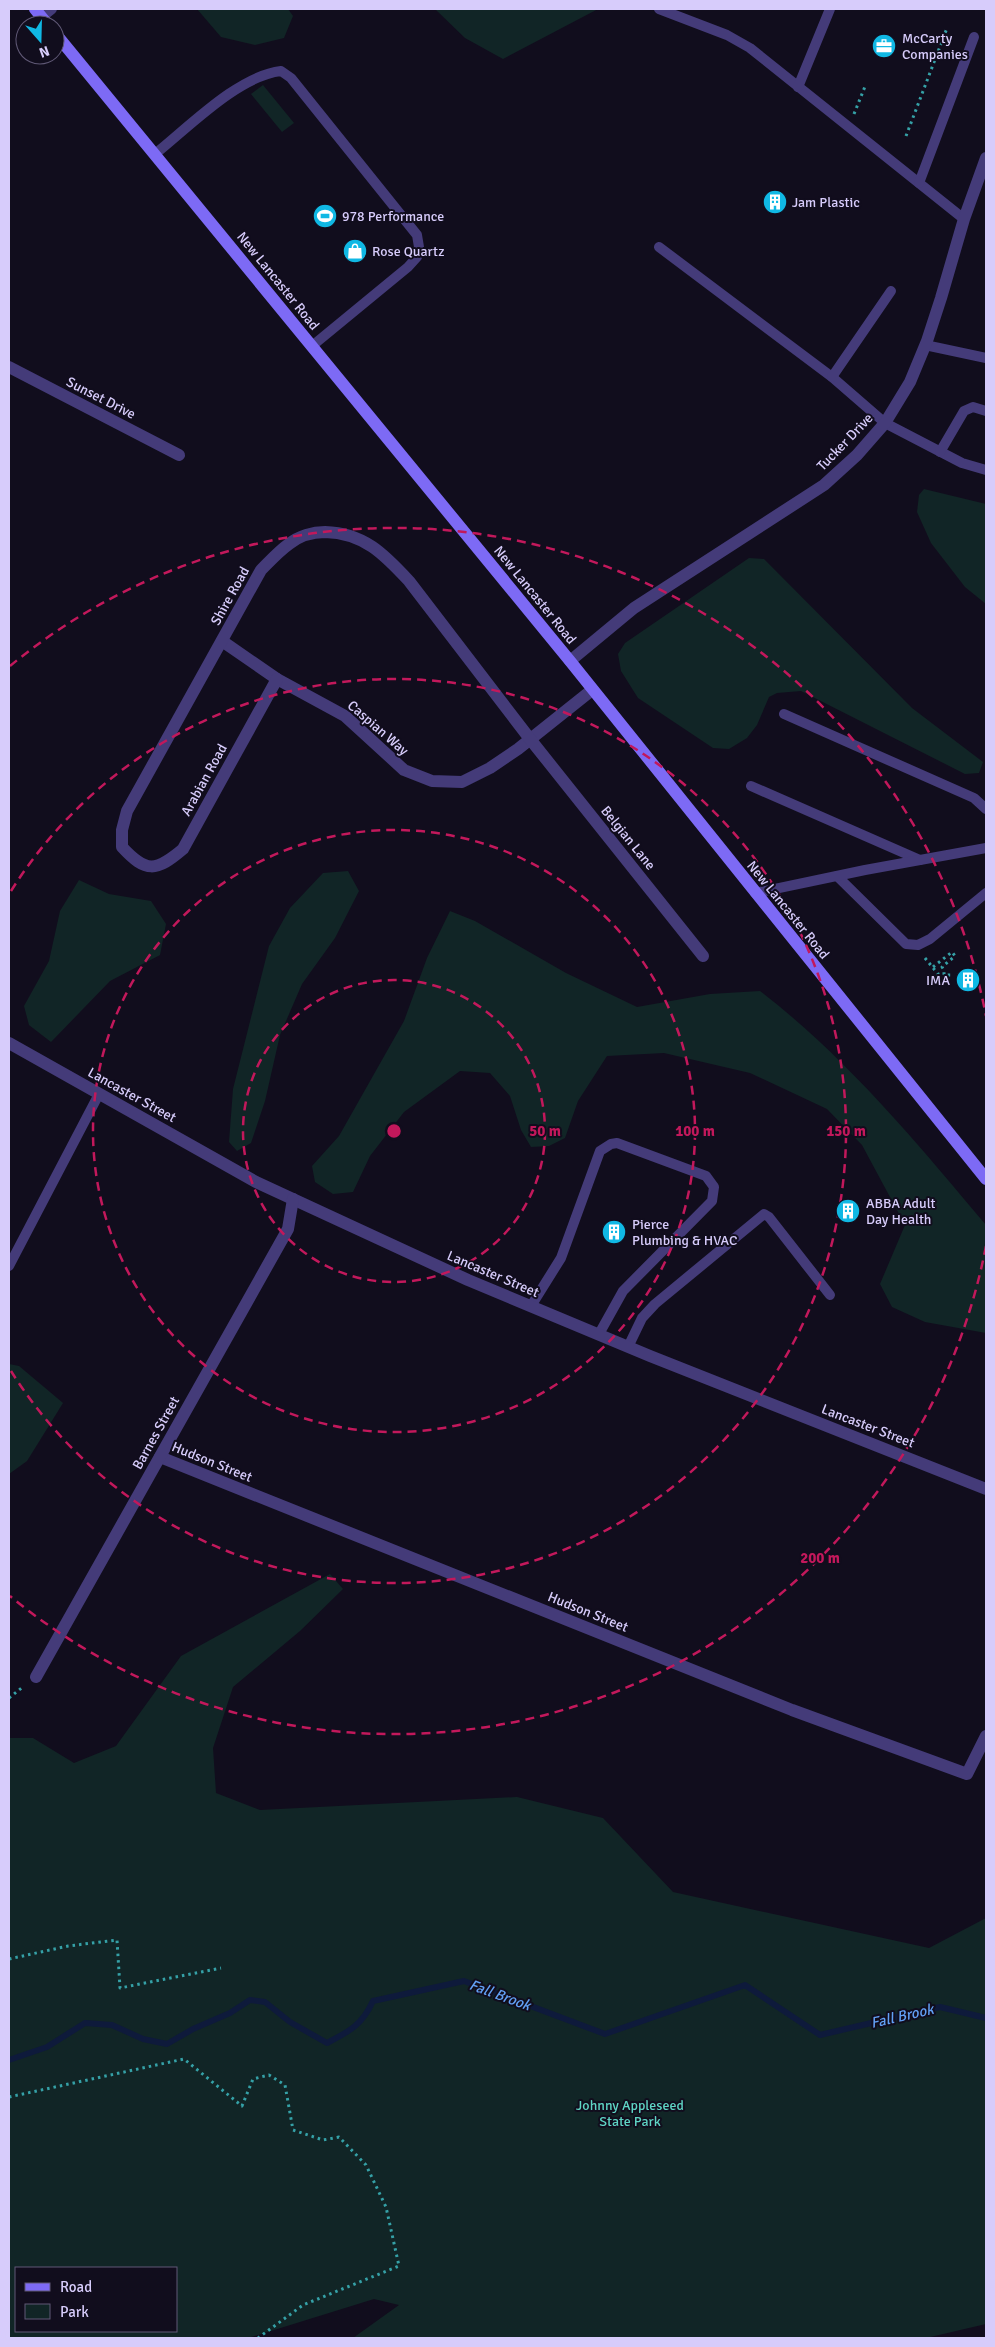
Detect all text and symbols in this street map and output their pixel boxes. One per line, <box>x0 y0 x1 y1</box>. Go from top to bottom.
north arrow <box>15 15 65 65</box>
place label: McCarty Companies <box>902 30 968 63</box>
office icon: McCarty Companies <box>871 33 897 59</box>
text: N <box>37 42 52 61</box>
building icon: Jam Plastic <box>762 189 788 215</box>
place label: Jam Plastic <box>792 194 860 211</box>
sports icon: 978 Performance <box>312 203 338 229</box>
place label: 978 Performance <box>342 208 444 225</box>
street label: New Lancaster Road <box>233 229 323 333</box>
shop icon: Rose Quartz <box>342 238 368 264</box>
place label: Rose Quartz <box>372 243 444 260</box>
street label: Sunset Drive <box>64 373 138 423</box>
street label: Tucker Drive <box>813 410 877 474</box>
street label: New Lancaster Road <box>490 543 580 647</box>
street label: Shire Road <box>207 564 253 628</box>
street label: Caspian Way <box>344 697 412 759</box>
street label: Arabian Road <box>177 741 231 819</box>
street label: Belgian Lane <box>597 803 659 873</box>
street label: New Lancaster Road <box>743 858 833 962</box>
building icon: IMA <box>955 967 981 993</box>
place label: IMA <box>926 972 950 989</box>
street label: Lancaster Street <box>85 1064 179 1126</box>
centre of rings <box>385 1122 403 1140</box>
text: 50 m <box>529 1122 561 1140</box>
text: 100 m <box>675 1122 715 1140</box>
text: 150 m <box>826 1122 866 1140</box>
place label: ABBA Adult Day Health <box>866 1195 936 1228</box>
building icon: ABBA Adult Day Health <box>835 1198 861 1224</box>
place label: Pierce Plumbing & HVAC <box>632 1216 737 1249</box>
building icon: Pierce Plumbing & HVAC <box>601 1219 627 1245</box>
street label: Lancaster Street <box>444 1247 542 1301</box>
street label: Barnes Street <box>129 1393 183 1473</box>
street label: Lancaster Street <box>819 1400 917 1452</box>
street label: Hudson Street <box>169 1438 255 1486</box>
text: 200 m <box>800 1549 840 1567</box>
street label: Hudson Street <box>545 1588 631 1636</box>
water label: Fall Brook <box>467 1976 535 2015</box>
water label: Fall Brook <box>869 2000 937 2032</box>
park label: Johnny Appleseed State Park <box>576 2097 684 2130</box>
legend <box>15 2267 178 2332</box>
text: Road <box>60 2278 92 2296</box>
text: Park <box>60 2303 89 2321</box>

